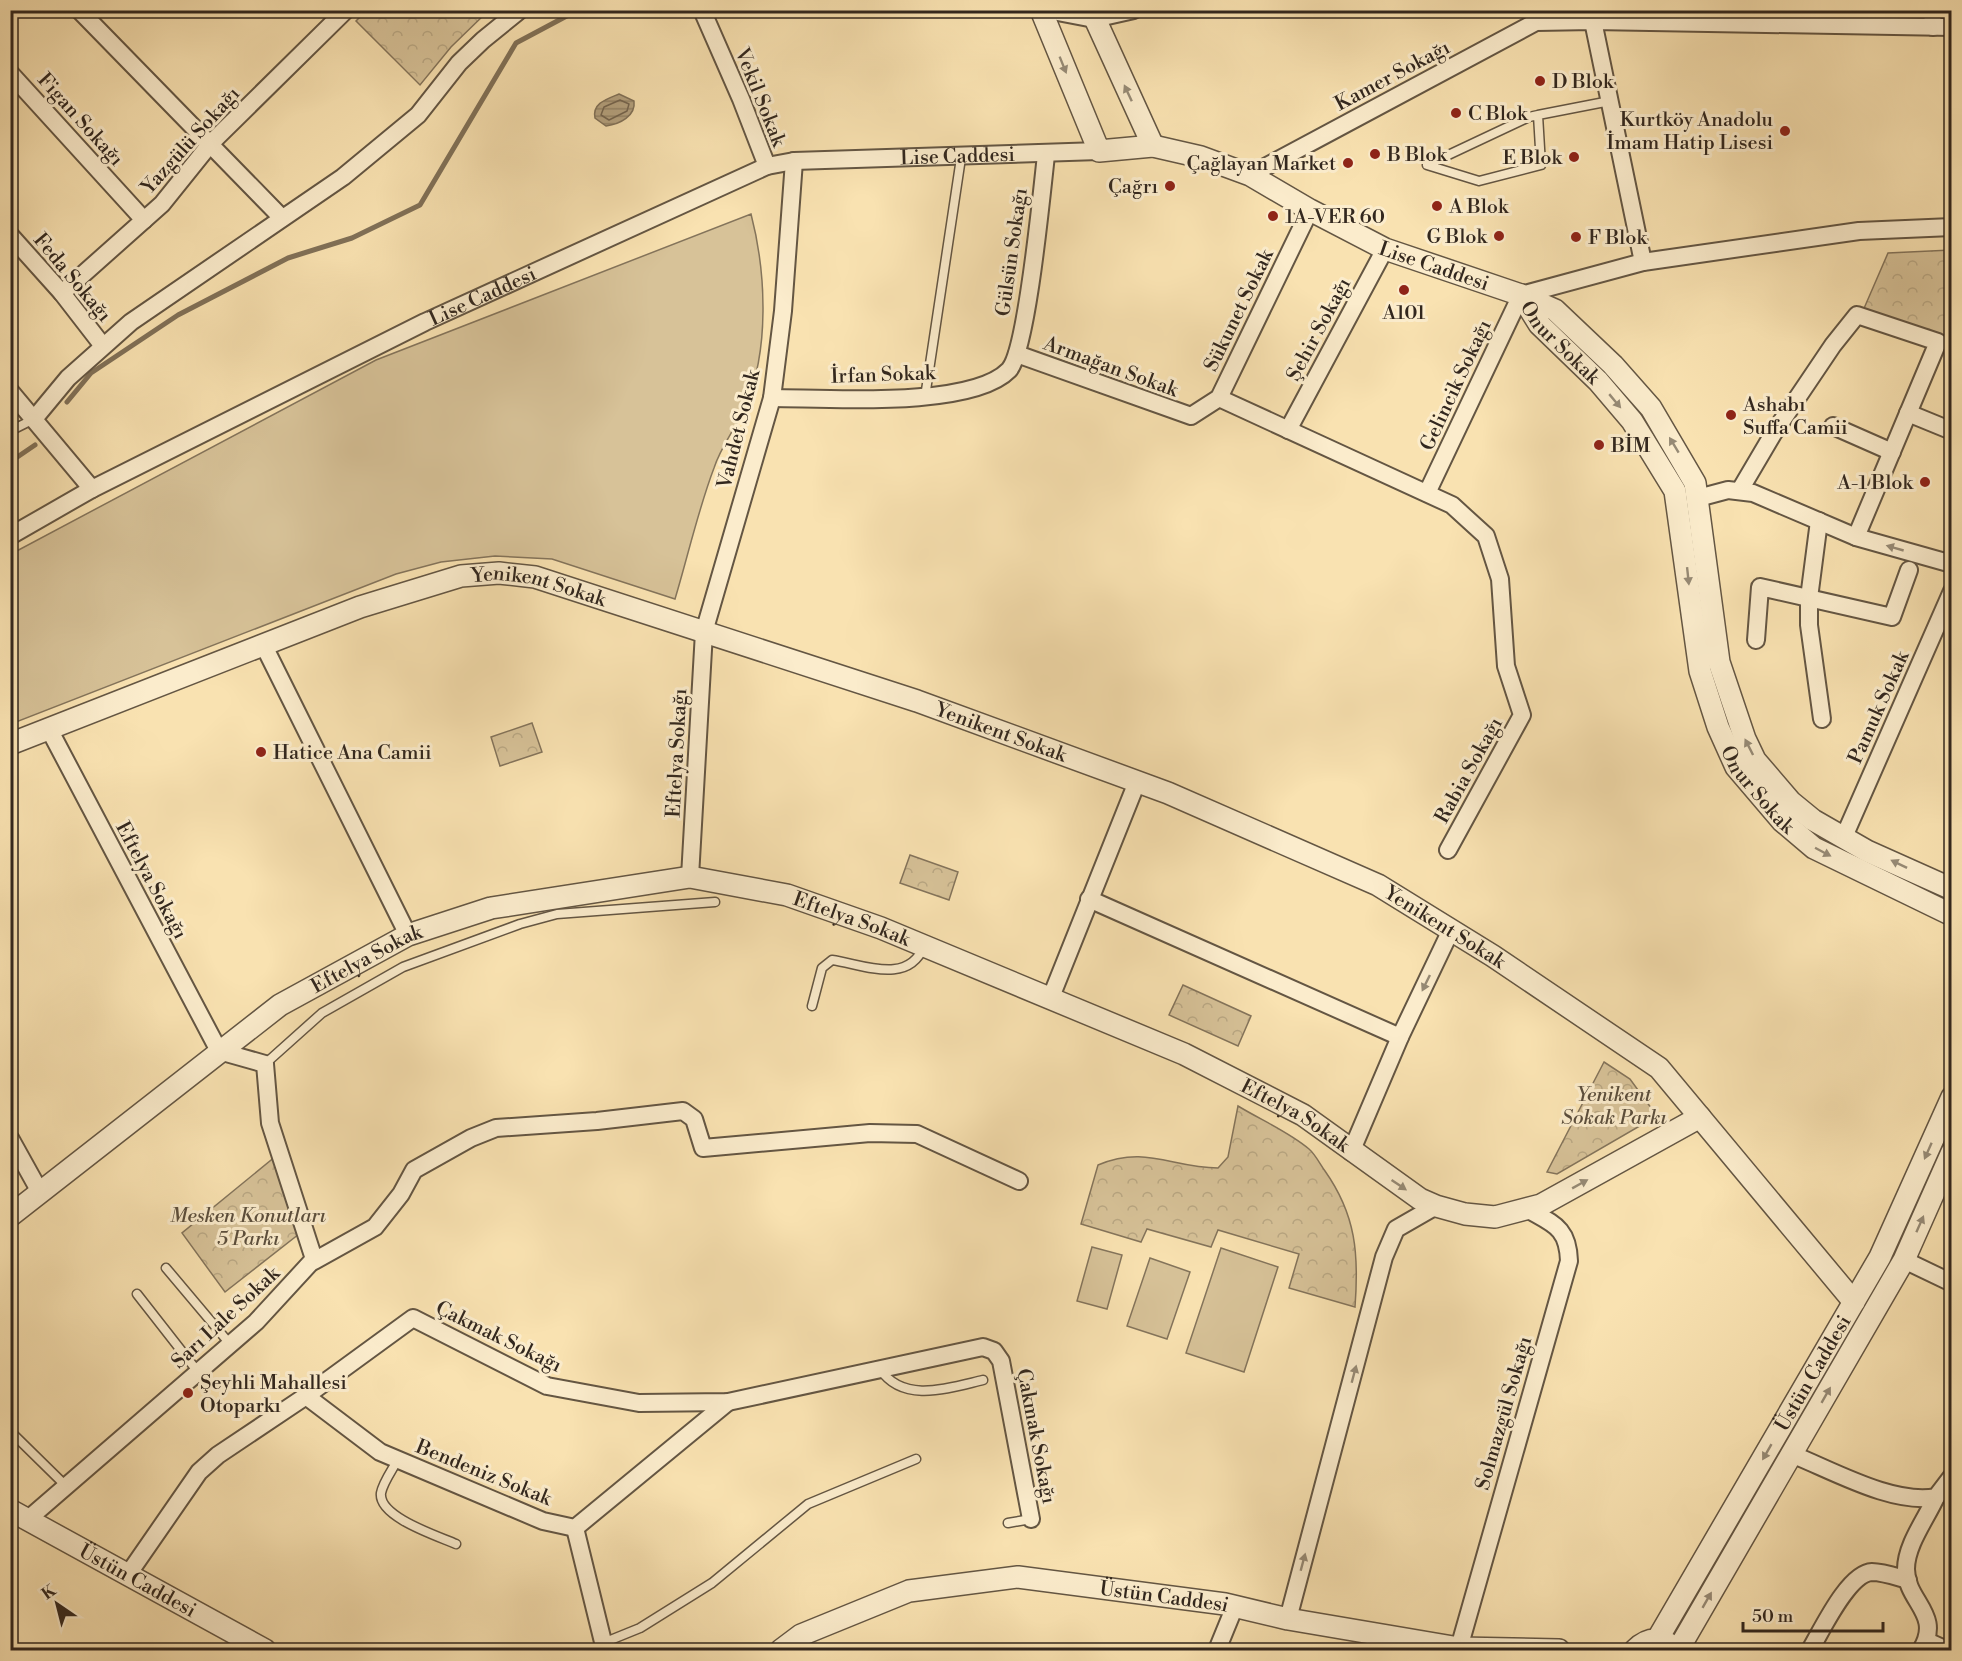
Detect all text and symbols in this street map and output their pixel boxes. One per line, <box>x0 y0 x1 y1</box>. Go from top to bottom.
street label: Kamer Sokağı <box>1331 35 1455 117</box>
street label: Vekil Sokak <box>728 44 791 152</box>
one-way arrow <box>1058 56 1068 74</box>
street label: Figan Sokağı <box>31 68 129 172</box>
place label: D Blok <box>1552 70 1615 95</box>
marker: D Blok <box>1533 74 1547 88</box>
street label: Yazgülü Sokağı <box>136 82 246 201</box>
one-way arrow <box>1124 84 1133 101</box>
place label: C Blok <box>1468 102 1529 127</box>
marker: C Blok <box>1449 106 1463 120</box>
place label: Kurtköy Anadolu İmam Hatip Lisesi <box>1607 108 1774 156</box>
marker: Kurtköy Anadolu İmam Hatip Lisesi <box>1778 124 1792 138</box>
street label: Lise Caddesi <box>900 143 1016 172</box>
place label: B Blok <box>1386 143 1448 168</box>
place label: E Blok <box>1502 146 1564 171</box>
marker: B Blok <box>1368 147 1382 161</box>
marker: E Blok <box>1567 150 1581 164</box>
place label: Çağlayan Market <box>1186 152 1336 177</box>
marker: Çağlayan Market <box>1341 156 1355 170</box>
place label: Çağrı <box>1108 175 1158 200</box>
marker: Çağrı <box>1163 179 1177 193</box>
street label: Gülsün Sokağı <box>991 186 1034 318</box>
place label: A Blok <box>1448 195 1510 220</box>
marker: A Blok <box>1430 199 1444 213</box>
place label: 1A-VER 60 <box>1285 205 1385 230</box>
marker: 1A-VER 60 <box>1266 209 1280 223</box>
place label: G Blok <box>1426 225 1489 250</box>
place label: F Blok <box>1588 226 1649 251</box>
street label: Feda Sokağı <box>27 228 117 328</box>
marker: G Blok <box>1492 229 1506 243</box>
marker: F Blok <box>1569 230 1583 244</box>
street label: Lise Caddesi <box>1375 237 1492 297</box>
street label: Sükunet Sokak <box>1199 244 1280 376</box>
street label: Lise Caddesi <box>425 262 541 332</box>
street label: Şehir Sokağı <box>1282 273 1357 386</box>
marker: A101 <box>1397 283 1411 297</box>
street label: Onur Sokak <box>1514 297 1606 391</box>
place label: A101 <box>1382 301 1426 326</box>
street label: Gelincik Sokağı <box>1415 316 1498 455</box>
street label: Armağan Sokak <box>1039 331 1183 404</box>
street label: İrfan Sokak <box>830 360 937 390</box>
street label: Vahdet Sokak <box>712 366 767 492</box>
one-way arrow <box>1608 393 1621 408</box>
place label: Ashabı Suffa Camii <box>1742 393 1848 441</box>
marker: Ashabı Suffa Camii <box>1724 408 1738 422</box>
place label: BİM <box>1610 433 1651 459</box>
one-way arrow <box>1668 437 1679 453</box>
marker: BİM <box>1592 438 1606 452</box>
place label: A-1 Blok <box>1836 471 1915 496</box>
marker: A-1 Blok <box>1918 475 1932 489</box>
one-way arrow <box>1886 543 1904 552</box>
street label: Yenikent Sokak <box>469 561 611 614</box>
one-way arrow <box>1683 567 1693 586</box>
street label: Pamuk Sokak <box>1843 646 1916 768</box>
street label: Eftelya Sokağı <box>662 687 693 818</box>
street label: Yenikent Sokak <box>930 697 1071 769</box>
street label: Rabia Sokağı <box>1430 713 1509 828</box>
one-way arrow <box>1744 738 1754 756</box>
place label: Hatice Ana Camii <box>273 741 432 766</box>
street label: Onur Sokak <box>1714 742 1800 841</box>
marker: Hatice Ana Camii <box>254 745 268 759</box>
street label: Eftelya Sokağı <box>109 818 192 944</box>
one-way arrow <box>1814 847 1832 857</box>
one-way arrow <box>1890 859 1907 868</box>
street label: Yenikent Sokak <box>1378 880 1511 976</box>
street label: Eftelya Sokak <box>789 887 915 953</box>
street label: Eftelya Sokak <box>307 920 427 1000</box>
one-way arrow <box>1421 974 1430 991</box>
street label: Eftelya Sokak <box>1236 1074 1355 1159</box>
park label: Yenikent Sokak Parkı <box>1561 1083 1667 1131</box>
one-way arrow <box>1923 1142 1932 1159</box>
one-way arrow <box>1391 1179 1407 1190</box>
one-way arrow <box>1571 1179 1588 1189</box>
park label: Mesken Konutları 5 Parkı <box>170 1204 327 1252</box>
one-way arrow <box>1915 1215 1924 1232</box>
street label: Sarı Lale Sokak <box>167 1261 286 1375</box>
street label: Çakmak Sokağı <box>431 1296 566 1379</box>
street label: Üstün Caddesi <box>1769 1311 1858 1436</box>
street label: Solmazgül Sokağı <box>1471 1333 1538 1493</box>
one-way arrow <box>1349 1365 1359 1383</box>
street label: Çakmak Sokağı <box>1010 1366 1061 1506</box>
place label: Şeyhli Mahallesi Otoparkı <box>200 1371 347 1419</box>
marker: Şeyhli Mahallesi Otoparkı <box>181 1386 195 1400</box>
one-way arrow <box>1821 1386 1831 1403</box>
street label: Bendeniz Sokak <box>411 1434 556 1513</box>
one-way arrow <box>1762 1444 1772 1461</box>
street label: Üstün Caddesi <box>74 1538 201 1624</box>
one-way arrow <box>1299 1553 1308 1571</box>
north arrow <box>27 1574 87 1634</box>
street label: Üstün Caddesi <box>1098 1576 1232 1619</box>
text: K <box>38 1580 61 1604</box>
one-way arrow <box>1702 1591 1712 1608</box>
scale bar <box>1743 1595 1882 1633</box>
text: 50 m <box>1752 1605 1794 1628</box>

